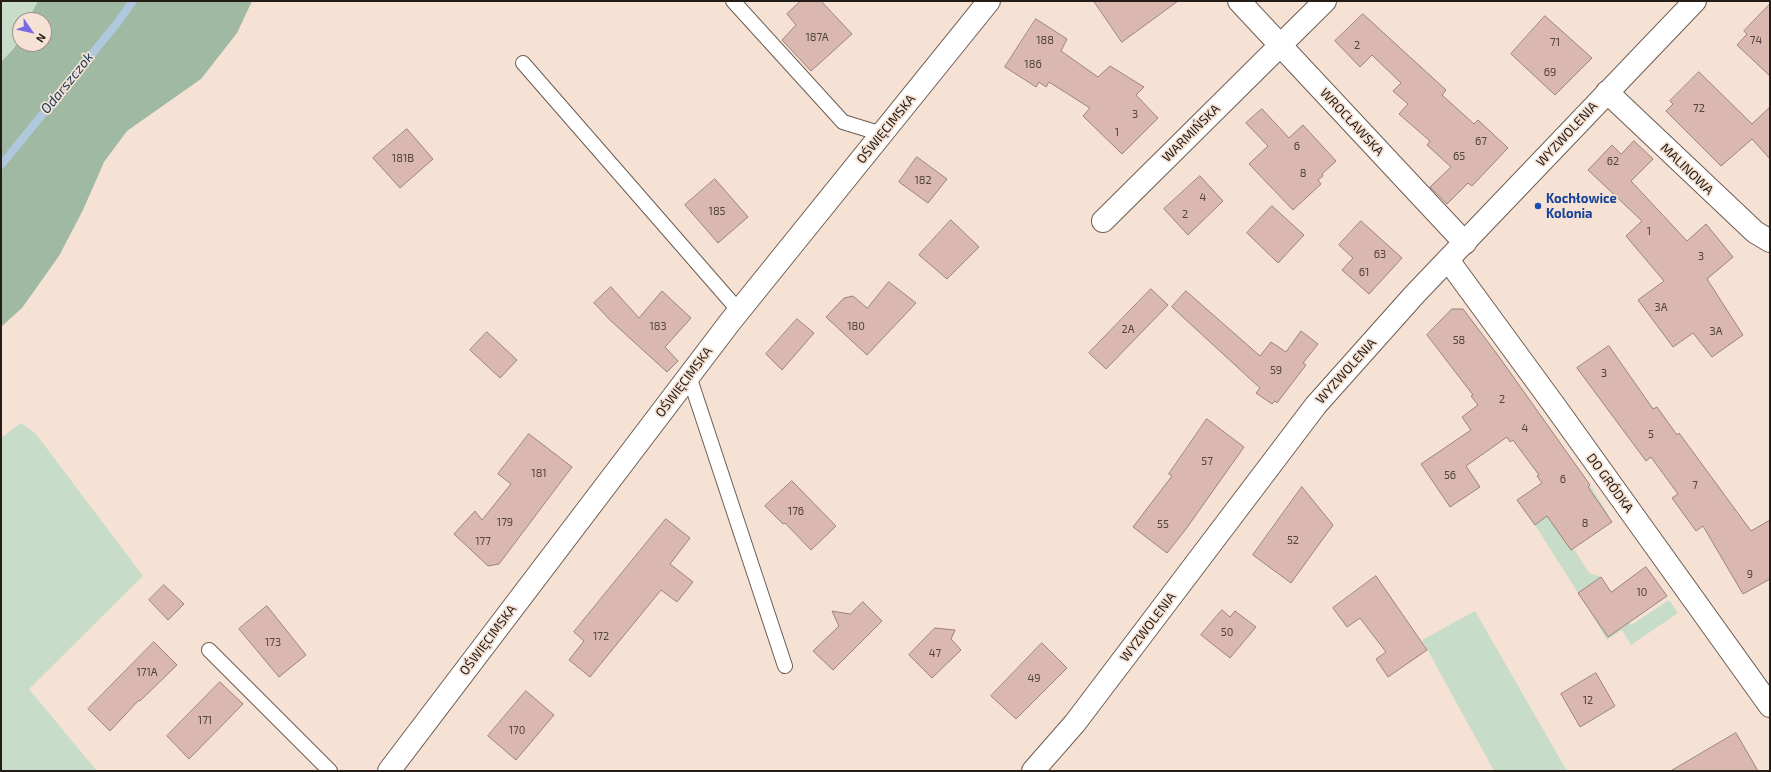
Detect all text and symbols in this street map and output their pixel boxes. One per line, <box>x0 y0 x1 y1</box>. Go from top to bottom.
north arrow <box>12 12 52 52</box>
house number: 187A <box>805 30 829 44</box>
text: N <box>34 31 49 45</box>
house number: 188 <box>1036 33 1054 47</box>
house number: 74 <box>1750 33 1762 47</box>
house number: 71 <box>1550 35 1560 49</box>
house number: 2 <box>1354 38 1360 52</box>
water label: Odarszczok <box>37 49 97 117</box>
house number: 186 <box>1024 57 1042 71</box>
house number: 69 <box>1544 65 1556 79</box>
street label: WROCŁAWSKA <box>1317 85 1387 159</box>
street label: OŚWIĘCIMSKA <box>853 91 919 167</box>
street label: WYZWOLENIA <box>1533 98 1601 170</box>
street label: WARMIŃSKA <box>1159 101 1223 165</box>
house number: 72 <box>1693 101 1705 115</box>
house number: 3 <box>1132 107 1138 121</box>
house number: 1 <box>1115 125 1119 139</box>
house number: 67 <box>1475 134 1487 148</box>
house number: 6 <box>1294 139 1300 153</box>
street label: MALINOWA <box>1657 140 1717 198</box>
house number: 65 <box>1453 149 1465 163</box>
house number: 181B <box>392 151 414 165</box>
house number: 62 <box>1607 154 1619 168</box>
house number: 8 <box>1300 166 1306 180</box>
house number: 182 <box>914 173 932 187</box>
house number: 4 <box>1200 190 1206 204</box>
place label: Kochłowice Kolonia <box>1546 191 1617 222</box>
marker: Kochłowice Kolonia <box>1533 201 1543 211</box>
house number: 185 <box>709 204 725 218</box>
house number: 2 <box>1182 207 1188 221</box>
house number: 1 <box>1647 224 1651 238</box>
house number: 63 <box>1374 247 1386 261</box>
house number: 3 <box>1698 249 1704 263</box>
house number: 61 <box>1359 265 1369 279</box>
house number: 3A <box>1655 300 1667 314</box>
house number: 183 <box>649 319 667 333</box>
house number: 180 <box>847 319 865 333</box>
house number: 2A <box>1121 322 1135 336</box>
house number: 3A <box>1710 324 1722 338</box>
house number: 58 <box>1453 333 1465 347</box>
street label: WYZWOLENIA <box>1313 335 1379 407</box>
street label: OŚWIĘCIMSKA <box>652 344 716 420</box>
house number: 59 <box>1270 363 1282 377</box>
house number: 3 <box>1601 366 1607 380</box>
house number: 2 <box>1499 392 1505 406</box>
house number: 4 <box>1522 421 1528 435</box>
house number: 5 <box>1648 427 1654 441</box>
street label: DO GRÓDKA <box>1583 450 1637 516</box>
house number: 57 <box>1201 454 1213 468</box>
house number: 181 <box>531 466 547 480</box>
house number: 56 <box>1444 468 1456 482</box>
house number: 6 <box>1560 472 1566 486</box>
house number: 7 <box>1692 478 1698 492</box>
house number: 176 <box>788 504 804 518</box>
house number: 179 <box>497 515 513 529</box>
house number: 8 <box>1582 516 1588 530</box>
house number: 55 <box>1157 517 1169 531</box>
house number: 52 <box>1287 533 1299 547</box>
house number: 177 <box>475 534 491 548</box>
house number: 9 <box>1747 567 1753 581</box>
house number: 10 <box>1636 585 1648 599</box>
street label: WYZWOLENIA <box>1117 589 1179 665</box>
street label: OŚWIĘCIMSKA <box>456 602 520 678</box>
house number: 50 <box>1221 625 1233 639</box>
house number: 172 <box>593 629 609 643</box>
house number: 173 <box>265 635 281 649</box>
house number: 47 <box>929 646 941 660</box>
house number: 171A <box>136 665 158 679</box>
house number: 49 <box>1027 671 1041 685</box>
house number: 12 <box>1583 693 1593 707</box>
house number: 171 <box>198 713 212 727</box>
house number: 170 <box>509 723 525 737</box>

